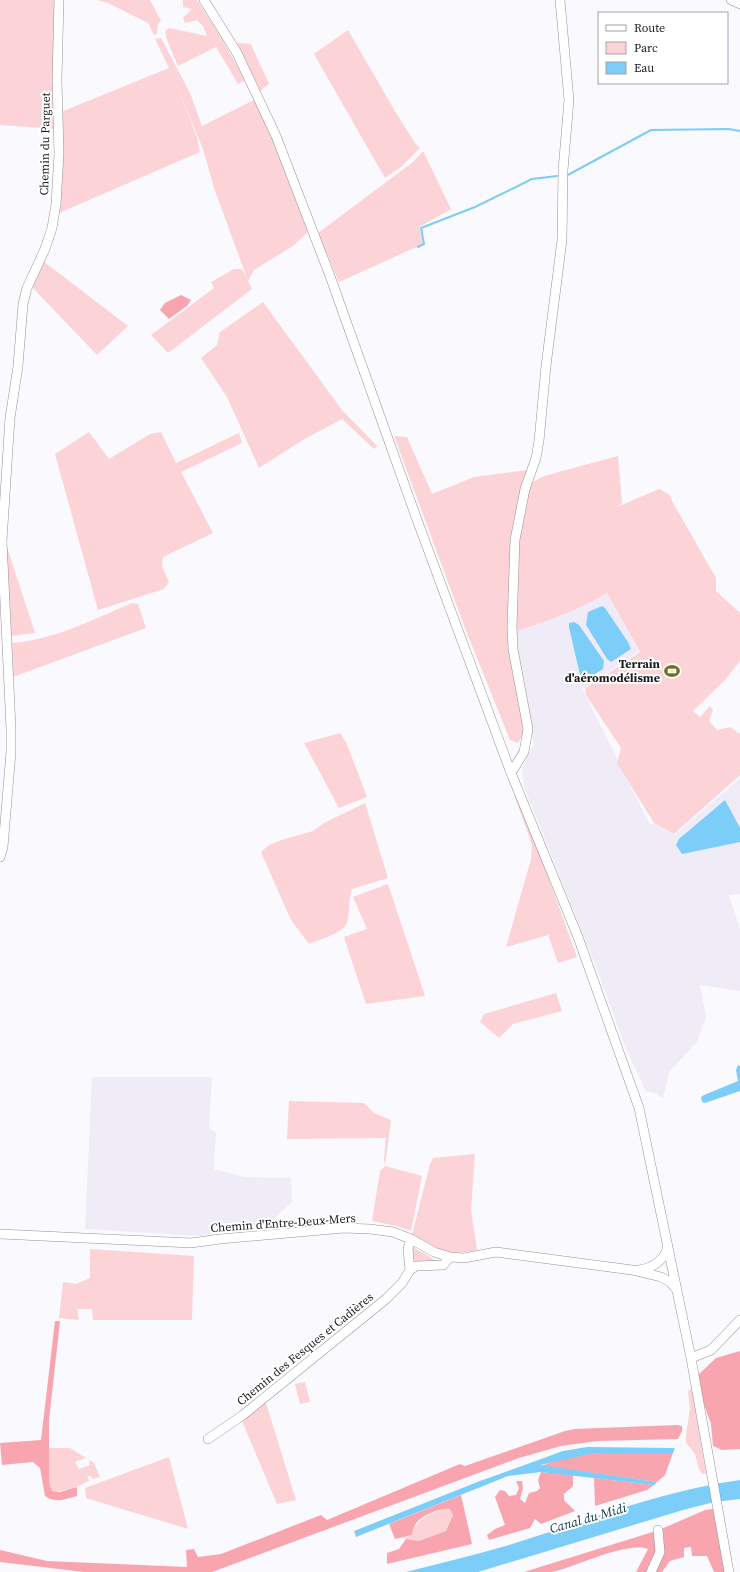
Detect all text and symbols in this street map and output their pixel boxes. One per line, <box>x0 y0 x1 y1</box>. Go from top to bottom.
legend <box>598 12 728 84</box>
text: Route <box>634 20 665 36</box>
text: Parc <box>634 40 658 56</box>
text: Eau <box>634 60 654 76</box>
street label: Chemin du Parguet <box>36 92 54 196</box>
place label: Terrain d'aéromodélisme <box>565 656 661 686</box>
sports icon: Terrain d'aéromodélisme <box>663 662 681 680</box>
street label: Chemin d'Entre-Deux-Mers <box>210 1210 356 1236</box>
street label: Chemin des Fesques et Cadières <box>234 1289 376 1409</box>
water label: Canal du Midi <box>548 1499 628 1537</box>

